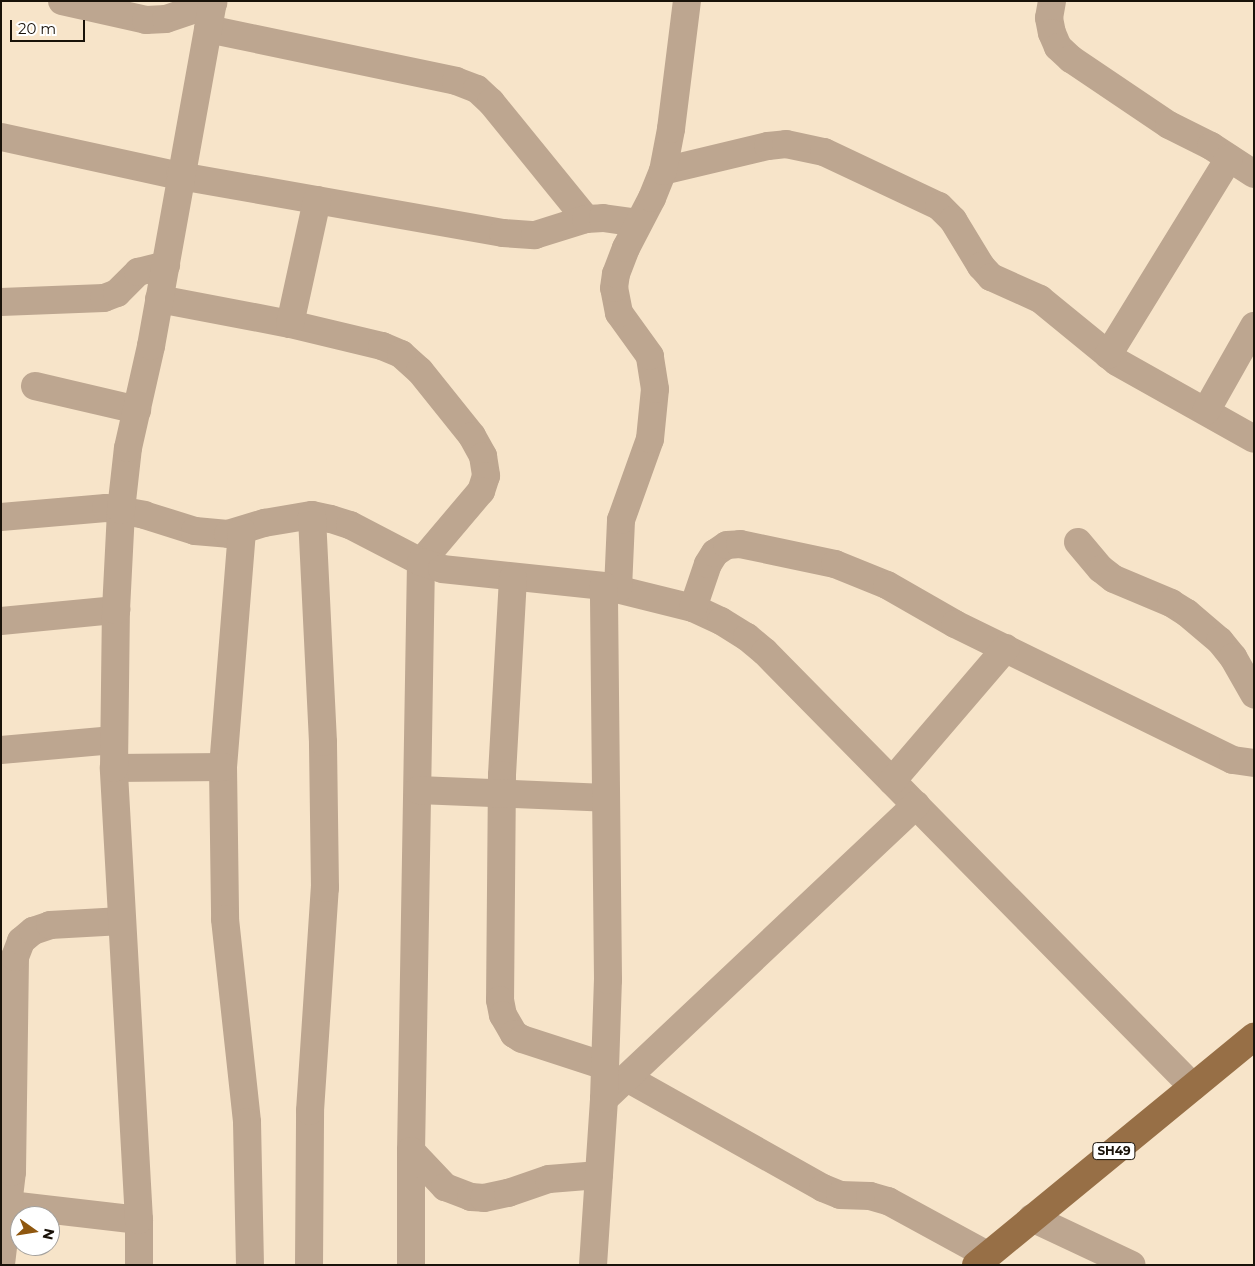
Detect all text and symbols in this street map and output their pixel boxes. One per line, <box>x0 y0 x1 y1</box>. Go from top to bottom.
scale bar <box>12 10 88 42</box>
text: 20 m <box>18 19 56 38</box>
road number: SH49 <box>1092 1142 1136 1160</box>
north arrow <box>10 1206 60 1256</box>
text: N <box>39 1227 59 1242</box>

